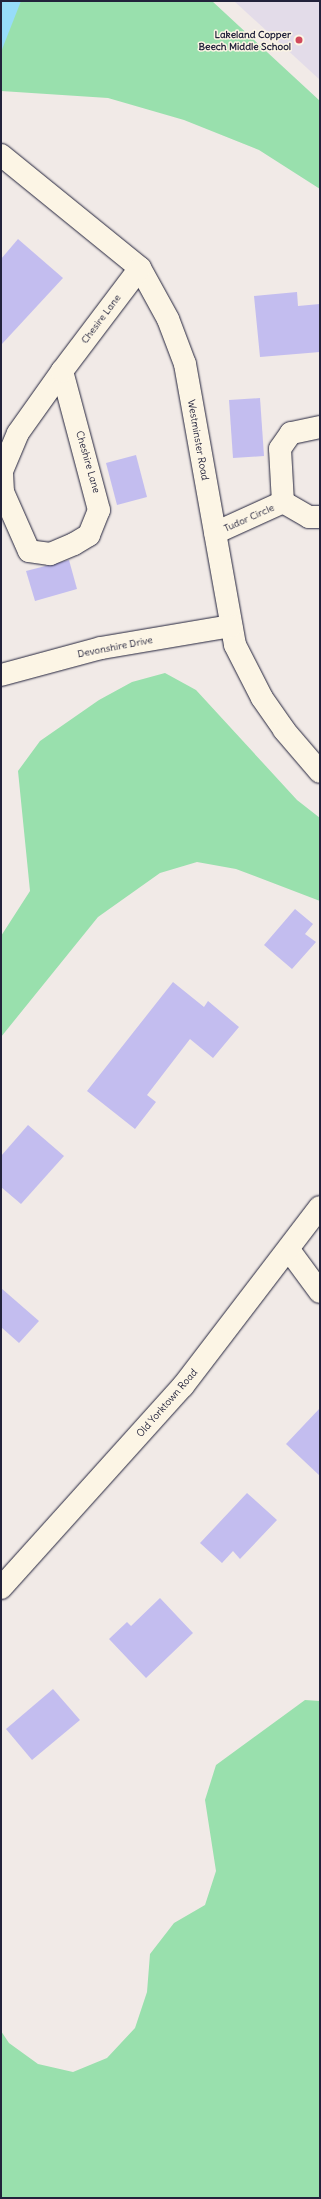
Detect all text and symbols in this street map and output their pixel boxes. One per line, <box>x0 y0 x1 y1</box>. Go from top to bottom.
place label: Lakeland Copper Beech Middle School <box>198 28 291 52</box>
marker: Lakeland Copper Beech Middle School <box>294 35 304 45</box>
street label: Chesire Lane <box>79 292 123 346</box>
street label: Westminster Road <box>185 399 211 481</box>
street label: Cheshire Lane <box>73 430 103 494</box>
street label: Tudor Circle <box>222 502 276 534</box>
street label: Devonshire Drive <box>76 634 154 660</box>
street label: Old Yorktown Road <box>134 1366 200 1440</box>

